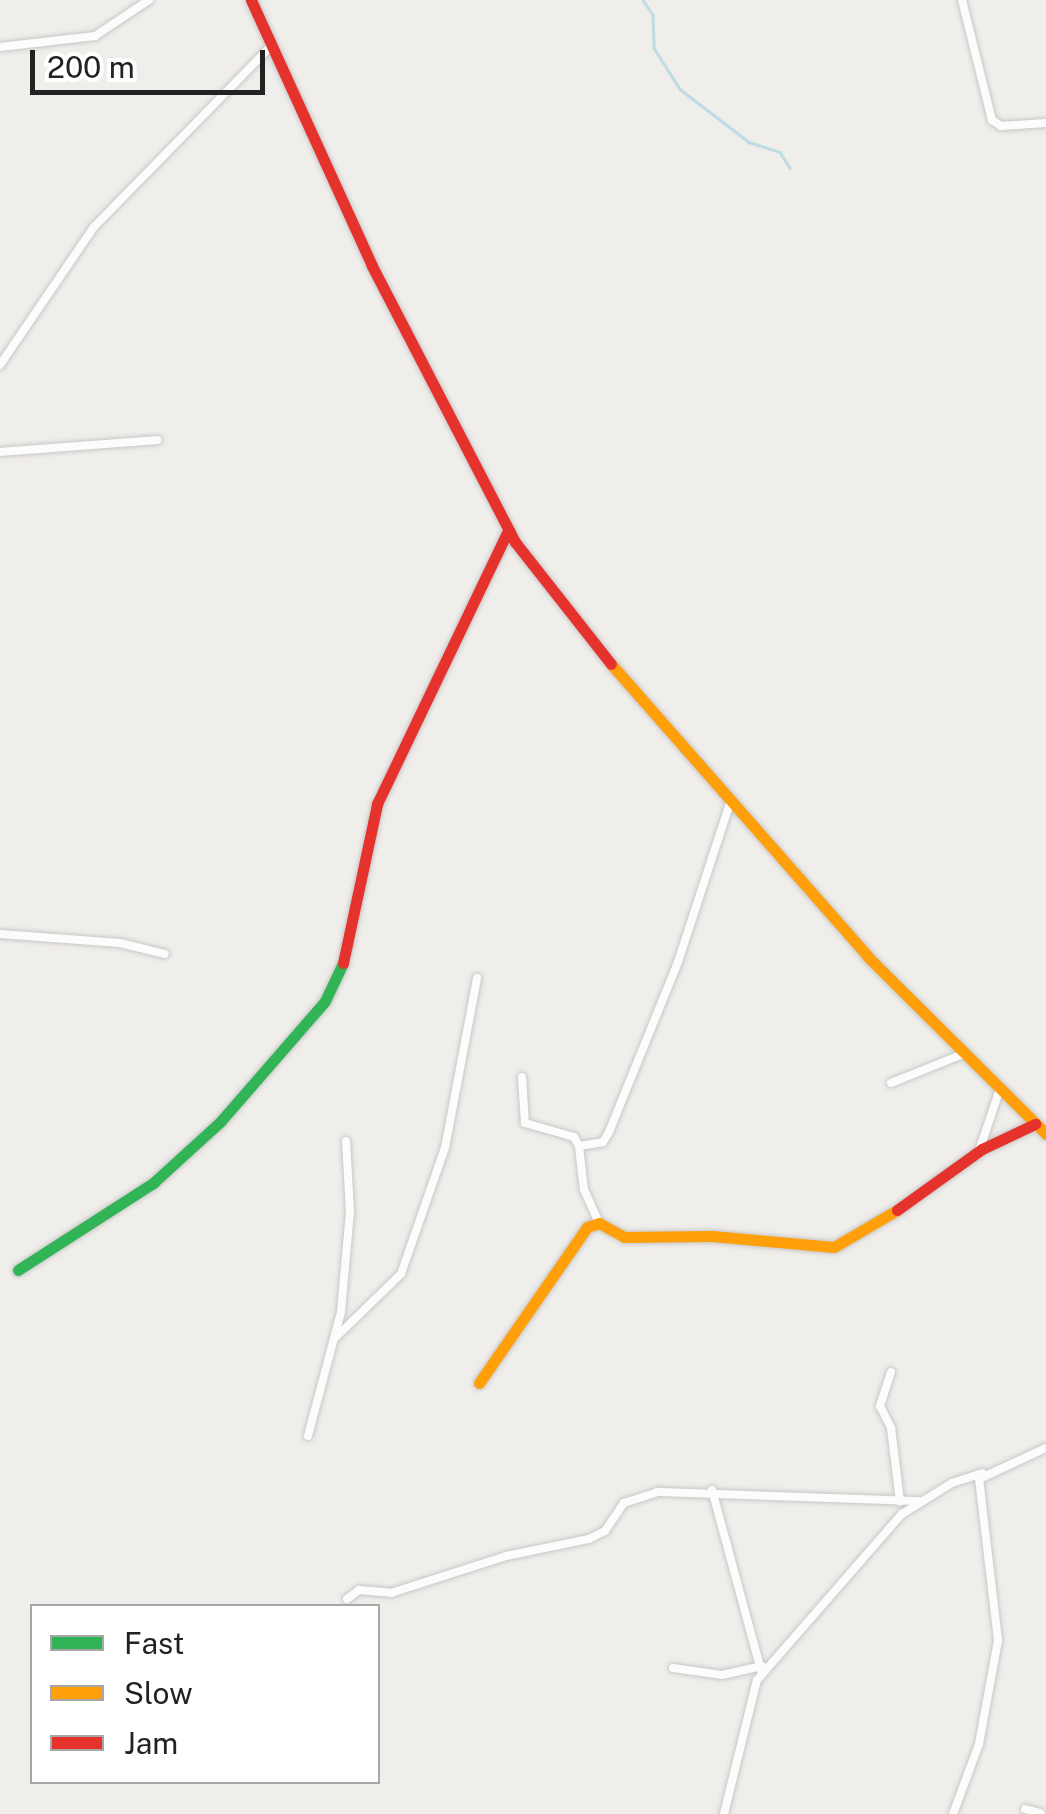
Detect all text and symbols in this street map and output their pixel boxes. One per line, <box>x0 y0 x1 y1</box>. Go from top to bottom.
scale bar <box>35 30 270 92</box>
text: 200 m <box>47 49 135 85</box>
legend <box>30 1604 380 1784</box>
text: Fast <box>124 1625 184 1661</box>
text: Slow <box>124 1675 193 1711</box>
text: Jam <box>124 1725 178 1761</box>

